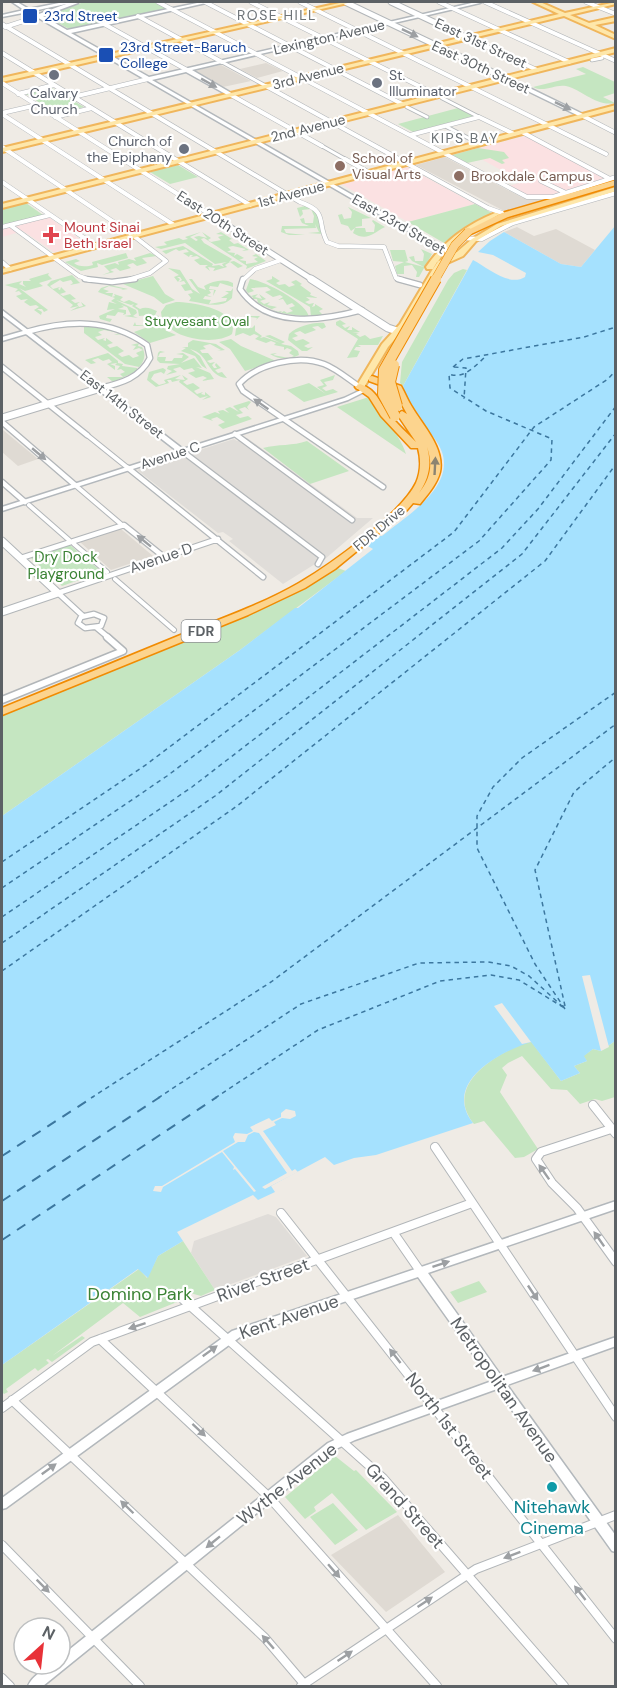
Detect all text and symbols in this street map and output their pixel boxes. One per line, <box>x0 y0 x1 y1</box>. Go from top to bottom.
district label: ROSE HILL <box>237 6 317 24</box>
marker: 23rd Street <box>21 7 39 25</box>
place label: 23rd Street <box>44 7 117 25</box>
street label: East 31st Street <box>432 14 530 72</box>
street label: Lexington Avenue <box>272 15 387 59</box>
one-way arrow <box>401 28 418 37</box>
street label: East 30th Street <box>429 36 533 98</box>
place label: 23rd Street-Baruch College <box>120 38 246 72</box>
marker: 23rd Street-Baruch College <box>97 46 115 64</box>
street label: 3rd Avenue <box>270 58 346 94</box>
place label: St. Illuminator <box>389 66 457 100</box>
marker: Calvary Church <box>47 68 61 82</box>
marker: St. Illuminator <box>370 76 384 90</box>
one-way arrow <box>200 77 217 87</box>
place label: Calvary Church <box>30 84 78 118</box>
one-way arrow <box>554 101 571 110</box>
street label: 2nd Avenue <box>269 110 347 146</box>
district label: KIPS BAY <box>431 129 499 147</box>
place label: Church of the Epiphany <box>87 132 172 166</box>
marker: Church of the Epiphany <box>177 142 191 156</box>
place label: School of Visual Arts <box>352 149 421 183</box>
marker: School of Visual Arts <box>333 159 347 173</box>
place label: Brookdale Campus <box>471 167 593 185</box>
marker: Brookdale Campus <box>452 169 466 183</box>
street label: 1st Avenue <box>256 177 326 211</box>
street label: East 20th Street <box>174 187 272 259</box>
street label: East 23rd Street <box>349 190 449 258</box>
place label: Mount Sinai Beth Israel <box>64 218 140 252</box>
marker: Mount Sinai Beth Israel <box>42 226 60 244</box>
park label: Stuyvesant Oval <box>145 312 249 330</box>
street label: East 14th Street <box>77 366 167 442</box>
one-way arrow <box>254 398 270 410</box>
street label: Avenue C <box>138 437 202 473</box>
one-way arrow <box>31 447 47 460</box>
one-way arrow <box>431 456 440 475</box>
street label: FDR Drive <box>349 501 409 555</box>
one-way arrow <box>137 535 152 548</box>
street label: Avenue D <box>127 538 195 578</box>
park label: Dry Dock Playground <box>28 547 105 584</box>
road number: FDR <box>182 620 220 642</box>
one-way arrow <box>538 1165 550 1181</box>
one-way arrow <box>594 1231 605 1247</box>
street label: River Street <box>213 1252 313 1308</box>
one-way arrow <box>432 1259 450 1268</box>
park label: Domino Park <box>88 1282 192 1306</box>
one-way arrow <box>527 1285 538 1301</box>
street label: Kent Avenue <box>236 1289 342 1345</box>
street label: Metropolitan Avenue <box>445 1312 563 1468</box>
one-way arrow <box>128 1322 146 1332</box>
one-way arrow <box>201 1345 217 1357</box>
one-way arrow <box>389 1349 401 1364</box>
one-way arrow <box>532 1363 550 1373</box>
street label: North 1st Street <box>400 1368 498 1484</box>
one-way arrow <box>191 1423 205 1437</box>
street label: Wythe Avenue <box>232 1437 342 1531</box>
street label: Grand Street <box>360 1458 450 1554</box>
one-way arrow <box>41 1464 56 1476</box>
marker: Nitehawk Cinema <box>545 1480 559 1494</box>
place label: Nitehawk Cinema <box>514 1495 590 1540</box>
one-way arrow <box>120 1501 134 1515</box>
one-way arrow <box>205 1535 221 1548</box>
one-way arrow <box>503 1551 521 1560</box>
one-way arrow <box>327 1563 341 1578</box>
one-way arrow <box>35 1579 49 1593</box>
one-way arrow <box>573 1585 586 1601</box>
one-way arrow <box>416 1596 432 1608</box>
north arrow <box>12 1616 72 1676</box>
text: N <box>39 1621 59 1645</box>
one-way arrow <box>262 1635 275 1650</box>
one-way arrow <box>337 1651 353 1662</box>

